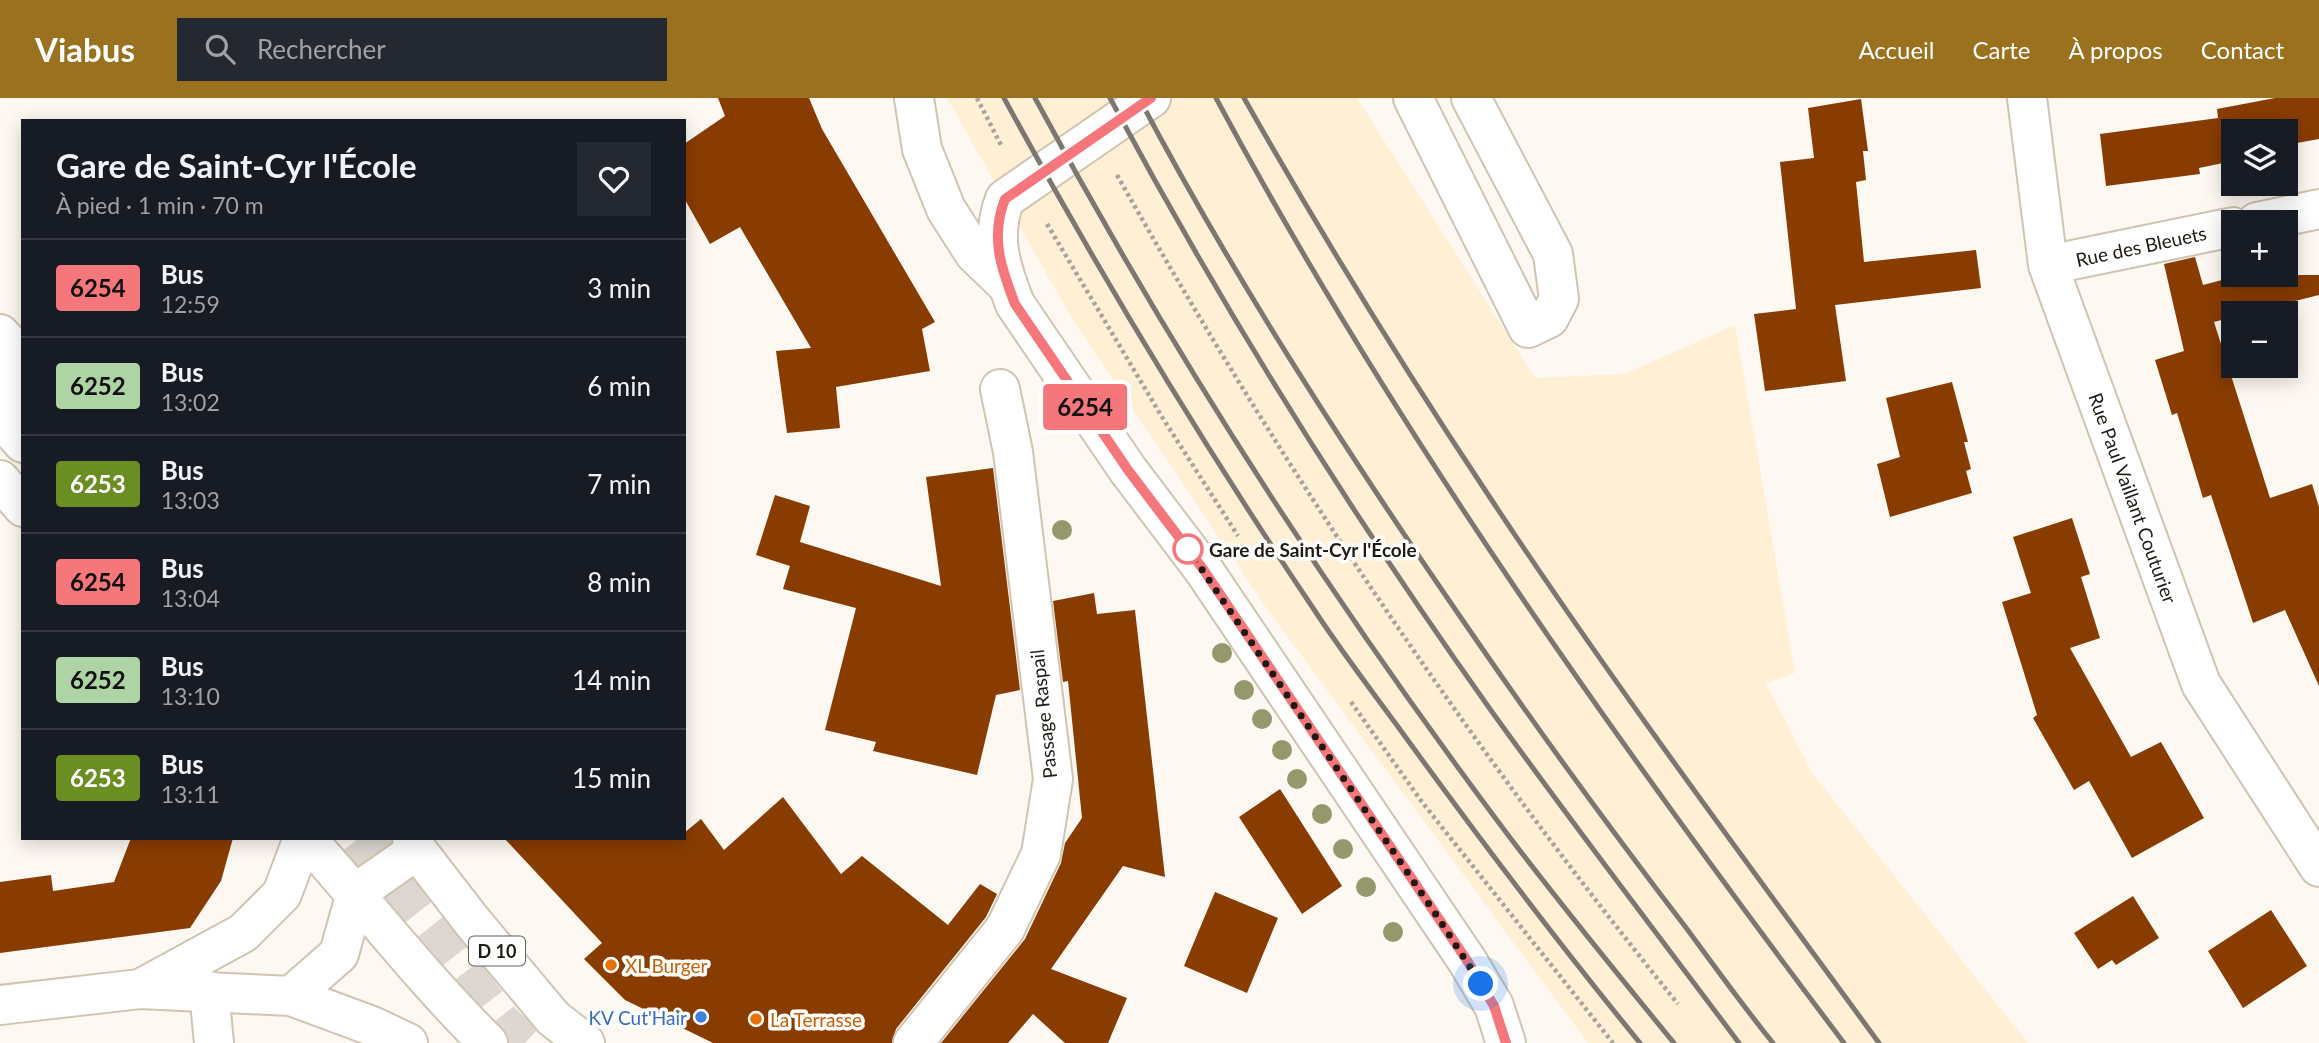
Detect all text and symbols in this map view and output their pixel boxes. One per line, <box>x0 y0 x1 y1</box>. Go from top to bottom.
search box <box>177 18 667 81</box>
text: Viabus <box>35 29 135 69</box>
icon: search <box>201 30 239 68</box>
text: Rechercher <box>257 33 386 65</box>
text: Accueil <box>1858 35 1934 64</box>
text: Carte <box>1972 35 2030 64</box>
text: À propos <box>2068 35 2163 64</box>
text: Contact <box>2201 35 2284 64</box>
map controls <box>2221 119 2298 378</box>
button: layers <box>2221 119 2298 196</box>
button: heart <box>577 142 651 216</box>
text: Gare de Saint-Cyr l'École <box>56 145 417 185</box>
text: À pied · 1 min · 70 m <box>56 191 264 219</box>
button: + <box>2221 210 2298 287</box>
street label: Rue des Bleuets <box>2074 221 2208 271</box>
text: Bus <box>161 258 204 290</box>
text: 3 min <box>587 272 651 304</box>
text: 6254 <box>70 273 126 302</box>
text: 12:59 <box>161 290 220 318</box>
button: − <box>2221 301 2298 378</box>
text: Bus <box>161 356 204 388</box>
text: 6 min <box>587 370 651 402</box>
text: 6252 <box>70 371 126 400</box>
line badge: 6254 <box>1036 384 1134 430</box>
text: 13:02 <box>161 388 220 416</box>
street label: Rue Paul Vaillant Couturier <box>2084 390 2182 607</box>
text: 6254 <box>1057 392 1113 421</box>
text: Bus <box>161 454 204 486</box>
text: 7 min <box>587 468 651 500</box>
text: 6253 <box>70 469 126 498</box>
text: 13:03 <box>161 486 220 514</box>
marker: Gare de Saint-Cyr l'École <box>1173 534 1203 564</box>
place label: Gare de Saint-Cyr l'École <box>1209 538 1417 561</box>
text: Bus <box>161 552 204 584</box>
text: 8 min <box>587 566 651 598</box>
text: 6254 <box>70 567 126 596</box>
text: 13:04 <box>161 584 220 612</box>
street label: Passage Raspail <box>1025 648 1061 780</box>
text: Bus <box>161 650 204 682</box>
text: 14 min <box>572 664 651 696</box>
text: 6252 <box>70 665 126 694</box>
text: 13:10 <box>161 682 220 710</box>
text: Bus <box>161 748 204 780</box>
text: 15 min <box>572 762 651 794</box>
text: 6253 <box>70 763 126 792</box>
text: 13:11 <box>161 780 220 808</box>
road number: D 10 <box>469 936 525 966</box>
place label: XL Burger <box>625 954 708 977</box>
marker: XL Burger <box>603 957 619 973</box>
your location <box>1463 966 1498 1001</box>
place label: KV Cut'Hair <box>588 1006 687 1029</box>
place label: La Terrasse <box>770 1008 862 1031</box>
marker: KV Cut'Hair <box>693 1009 709 1025</box>
marker: La Terrasse <box>748 1011 764 1027</box>

